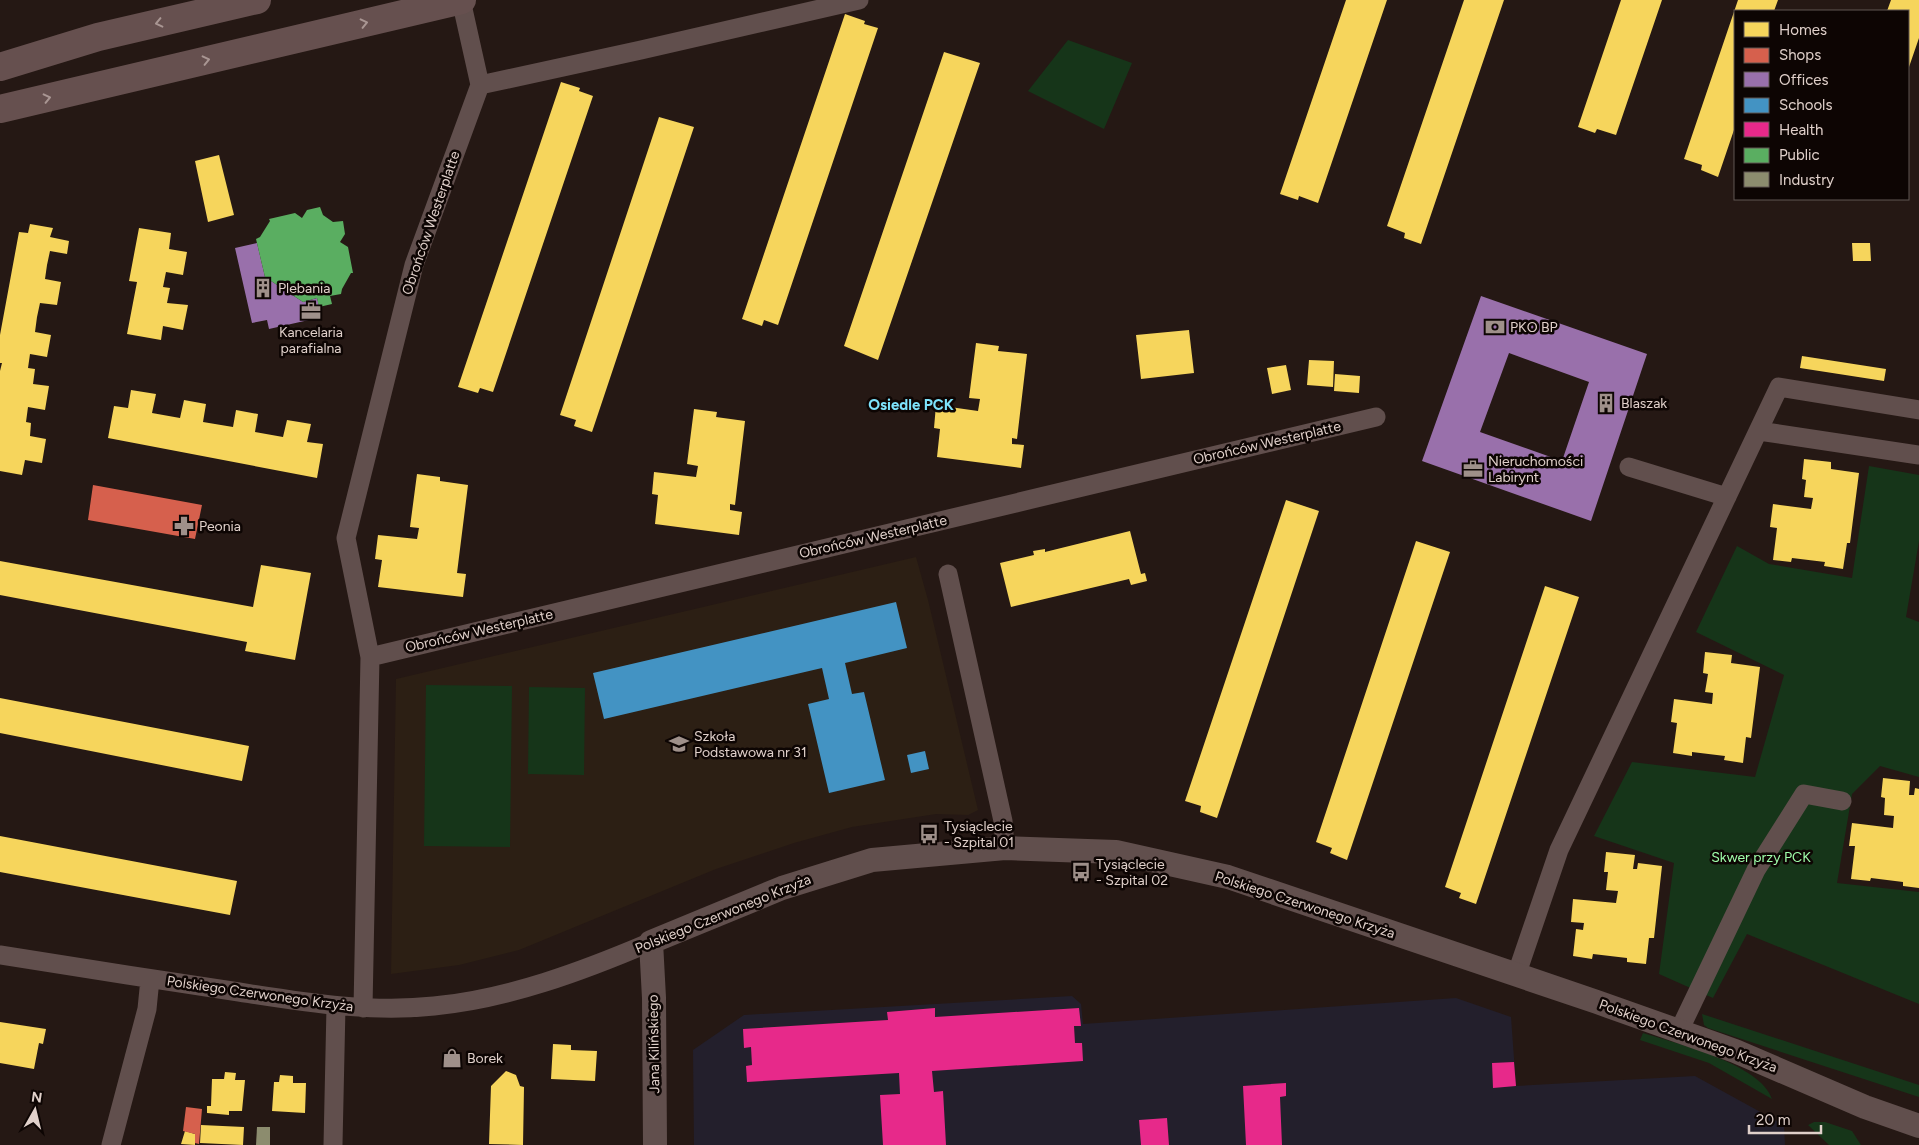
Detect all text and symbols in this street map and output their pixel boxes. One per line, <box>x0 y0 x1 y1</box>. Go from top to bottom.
legend <box>1734 10 1909 200</box>
one-way arrow <box>154 17 163 28</box>
one-way arrow <box>359 18 368 29</box>
text: Homes <box>1779 21 1827 39</box>
text: Shops <box>1779 46 1821 64</box>
one-way arrow <box>201 55 210 66</box>
text: Offices <box>1779 71 1829 89</box>
one-way arrow <box>43 93 52 104</box>
text: Schools <box>1779 96 1832 114</box>
text: Health <box>1779 121 1823 139</box>
text: Public <box>1779 146 1820 164</box>
street label: Obrońców Westerplatte <box>398 149 464 297</box>
text: Industry <box>1779 171 1834 189</box>
building icon: Plebania <box>252 277 274 299</box>
place label: Plebania <box>278 280 330 297</box>
office icon: Kancelaria parafialna <box>300 300 322 322</box>
bank icon: PKO BP <box>1484 316 1506 338</box>
place label: PKO BP <box>1510 319 1558 336</box>
place label: Kancelaria parafialna <box>279 324 343 357</box>
building icon: Blaszak <box>1595 392 1617 414</box>
place label: Blaszak <box>1621 395 1667 412</box>
district label: Osiedle PCK <box>868 396 954 414</box>
street label: Obrońców Westerplatte <box>1192 418 1343 468</box>
place label: Nieruchomości Labirynt <box>1488 453 1583 486</box>
office icon: Nieruchomości Labirynt <box>1462 458 1484 480</box>
street label: Obrońców Westerplatte <box>798 512 949 562</box>
pharmacy icon: Peonia <box>173 515 195 537</box>
place label: Peonia <box>199 518 241 535</box>
street label: Obrońców Westerplatte <box>404 606 555 656</box>
place label: Szkoła Podstawowa nr 31 <box>694 728 807 761</box>
school or university icon: Szkoła Podstawowa nr 31 <box>668 733 690 755</box>
place label: Tysiąclecie - Szpital 01 <box>944 818 1014 851</box>
bus stop icon: Tysiąclecie - Szpital 01 <box>918 823 940 845</box>
park label: Skwer przy PCK <box>1711 849 1811 866</box>
place label: Tysiąclecie - Szpital 02 <box>1096 856 1168 889</box>
bus stop icon: Tysiąclecie - Szpital 02 <box>1070 861 1092 883</box>
street label: Polskiego Czerwonego Krzyża <box>1213 868 1397 942</box>
street label: Polskiego Czerwonego Krzyża <box>633 871 813 957</box>
street label: Polskiego Czerwonego Krzyża <box>166 972 354 1016</box>
street label: Jana Kilińskiego <box>645 994 663 1094</box>
street label: Polskiego Czerwonego Krzyża <box>1597 996 1779 1076</box>
shop icon: Borek <box>441 1047 463 1069</box>
place label: Borek <box>467 1050 503 1067</box>
north arrow <box>10 1085 60 1135</box>
text: N <box>30 1088 43 1107</box>
scale bar <box>1749 1102 1822 1134</box>
text: 20 m <box>1756 1111 1790 1129</box>

